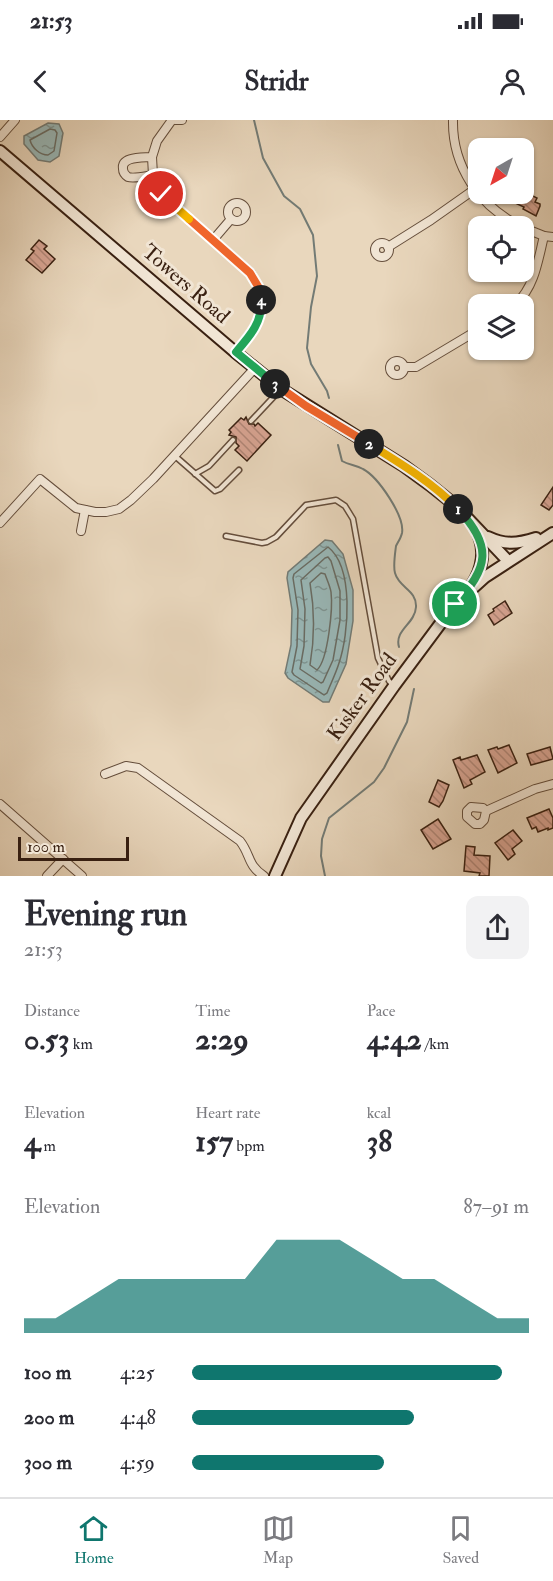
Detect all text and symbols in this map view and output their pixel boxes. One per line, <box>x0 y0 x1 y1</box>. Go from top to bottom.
text: 21:53 <box>30 7 73 35</box>
icon: back <box>24 65 57 98</box>
text: Stridr <box>244 65 309 98</box>
icon: person <box>496 65 529 98</box>
north arrow <box>468 138 534 204</box>
map controls <box>468 138 534 360</box>
pin <box>135 168 186 219</box>
icon: check <box>144 177 177 210</box>
button: locate <box>468 216 534 282</box>
street label: Towers Road <box>136 238 236 330</box>
pin: 4 <box>246 285 276 315</box>
text: 4 <box>257 290 265 310</box>
button: layers <box>468 294 534 360</box>
pin: 3 <box>260 369 290 399</box>
text: 3 <box>272 374 278 394</box>
pin: 2 <box>354 429 384 459</box>
text: 2 <box>365 434 373 454</box>
pin: 1 <box>443 494 473 524</box>
text: 1 <box>455 499 461 519</box>
pin <box>429 578 480 629</box>
icon: arrive <box>438 587 471 620</box>
street label: Kisker Road <box>321 647 403 746</box>
scale bar <box>18 834 129 862</box>
text: 100 m <box>27 837 65 857</box>
text: Evening run <box>24 894 187 935</box>
button: share <box>466 896 529 959</box>
text: 21:53 <box>24 937 63 962</box>
text: Distance <box>24 1001 80 1021</box>
text: Time <box>195 1001 230 1021</box>
text: Pace <box>367 1001 395 1021</box>
text: 0.53 <box>24 1021 69 1058</box>
text: 2:29 <box>195 1021 249 1058</box>
text: 4:42 <box>367 1021 422 1058</box>
text: km <box>69 1034 93 1054</box>
text: /km <box>422 1034 449 1054</box>
text: Elevation <box>24 1103 85 1123</box>
text: Heart rate <box>195 1103 260 1123</box>
text: kcal <box>367 1103 391 1123</box>
text: 4 <box>24 1123 40 1160</box>
text: 157 <box>195 1123 233 1160</box>
text: 38 <box>367 1123 392 1160</box>
text: m <box>40 1136 56 1156</box>
text: bpm <box>233 1136 265 1156</box>
text: Elevation <box>24 1194 100 1219</box>
text: 87–91 m <box>463 1194 529 1219</box>
text: 100 m <box>24 1360 71 1385</box>
text: 4:25 <box>120 1360 155 1385</box>
text: 200 m <box>24 1405 74 1430</box>
text: 4:48 <box>120 1405 156 1430</box>
text: 300 m <box>24 1450 72 1475</box>
text: 4:59 <box>120 1450 155 1475</box>
tab: Home <box>74 1512 114 1568</box>
tab: Map <box>262 1512 295 1568</box>
tab: Saved <box>442 1512 479 1568</box>

